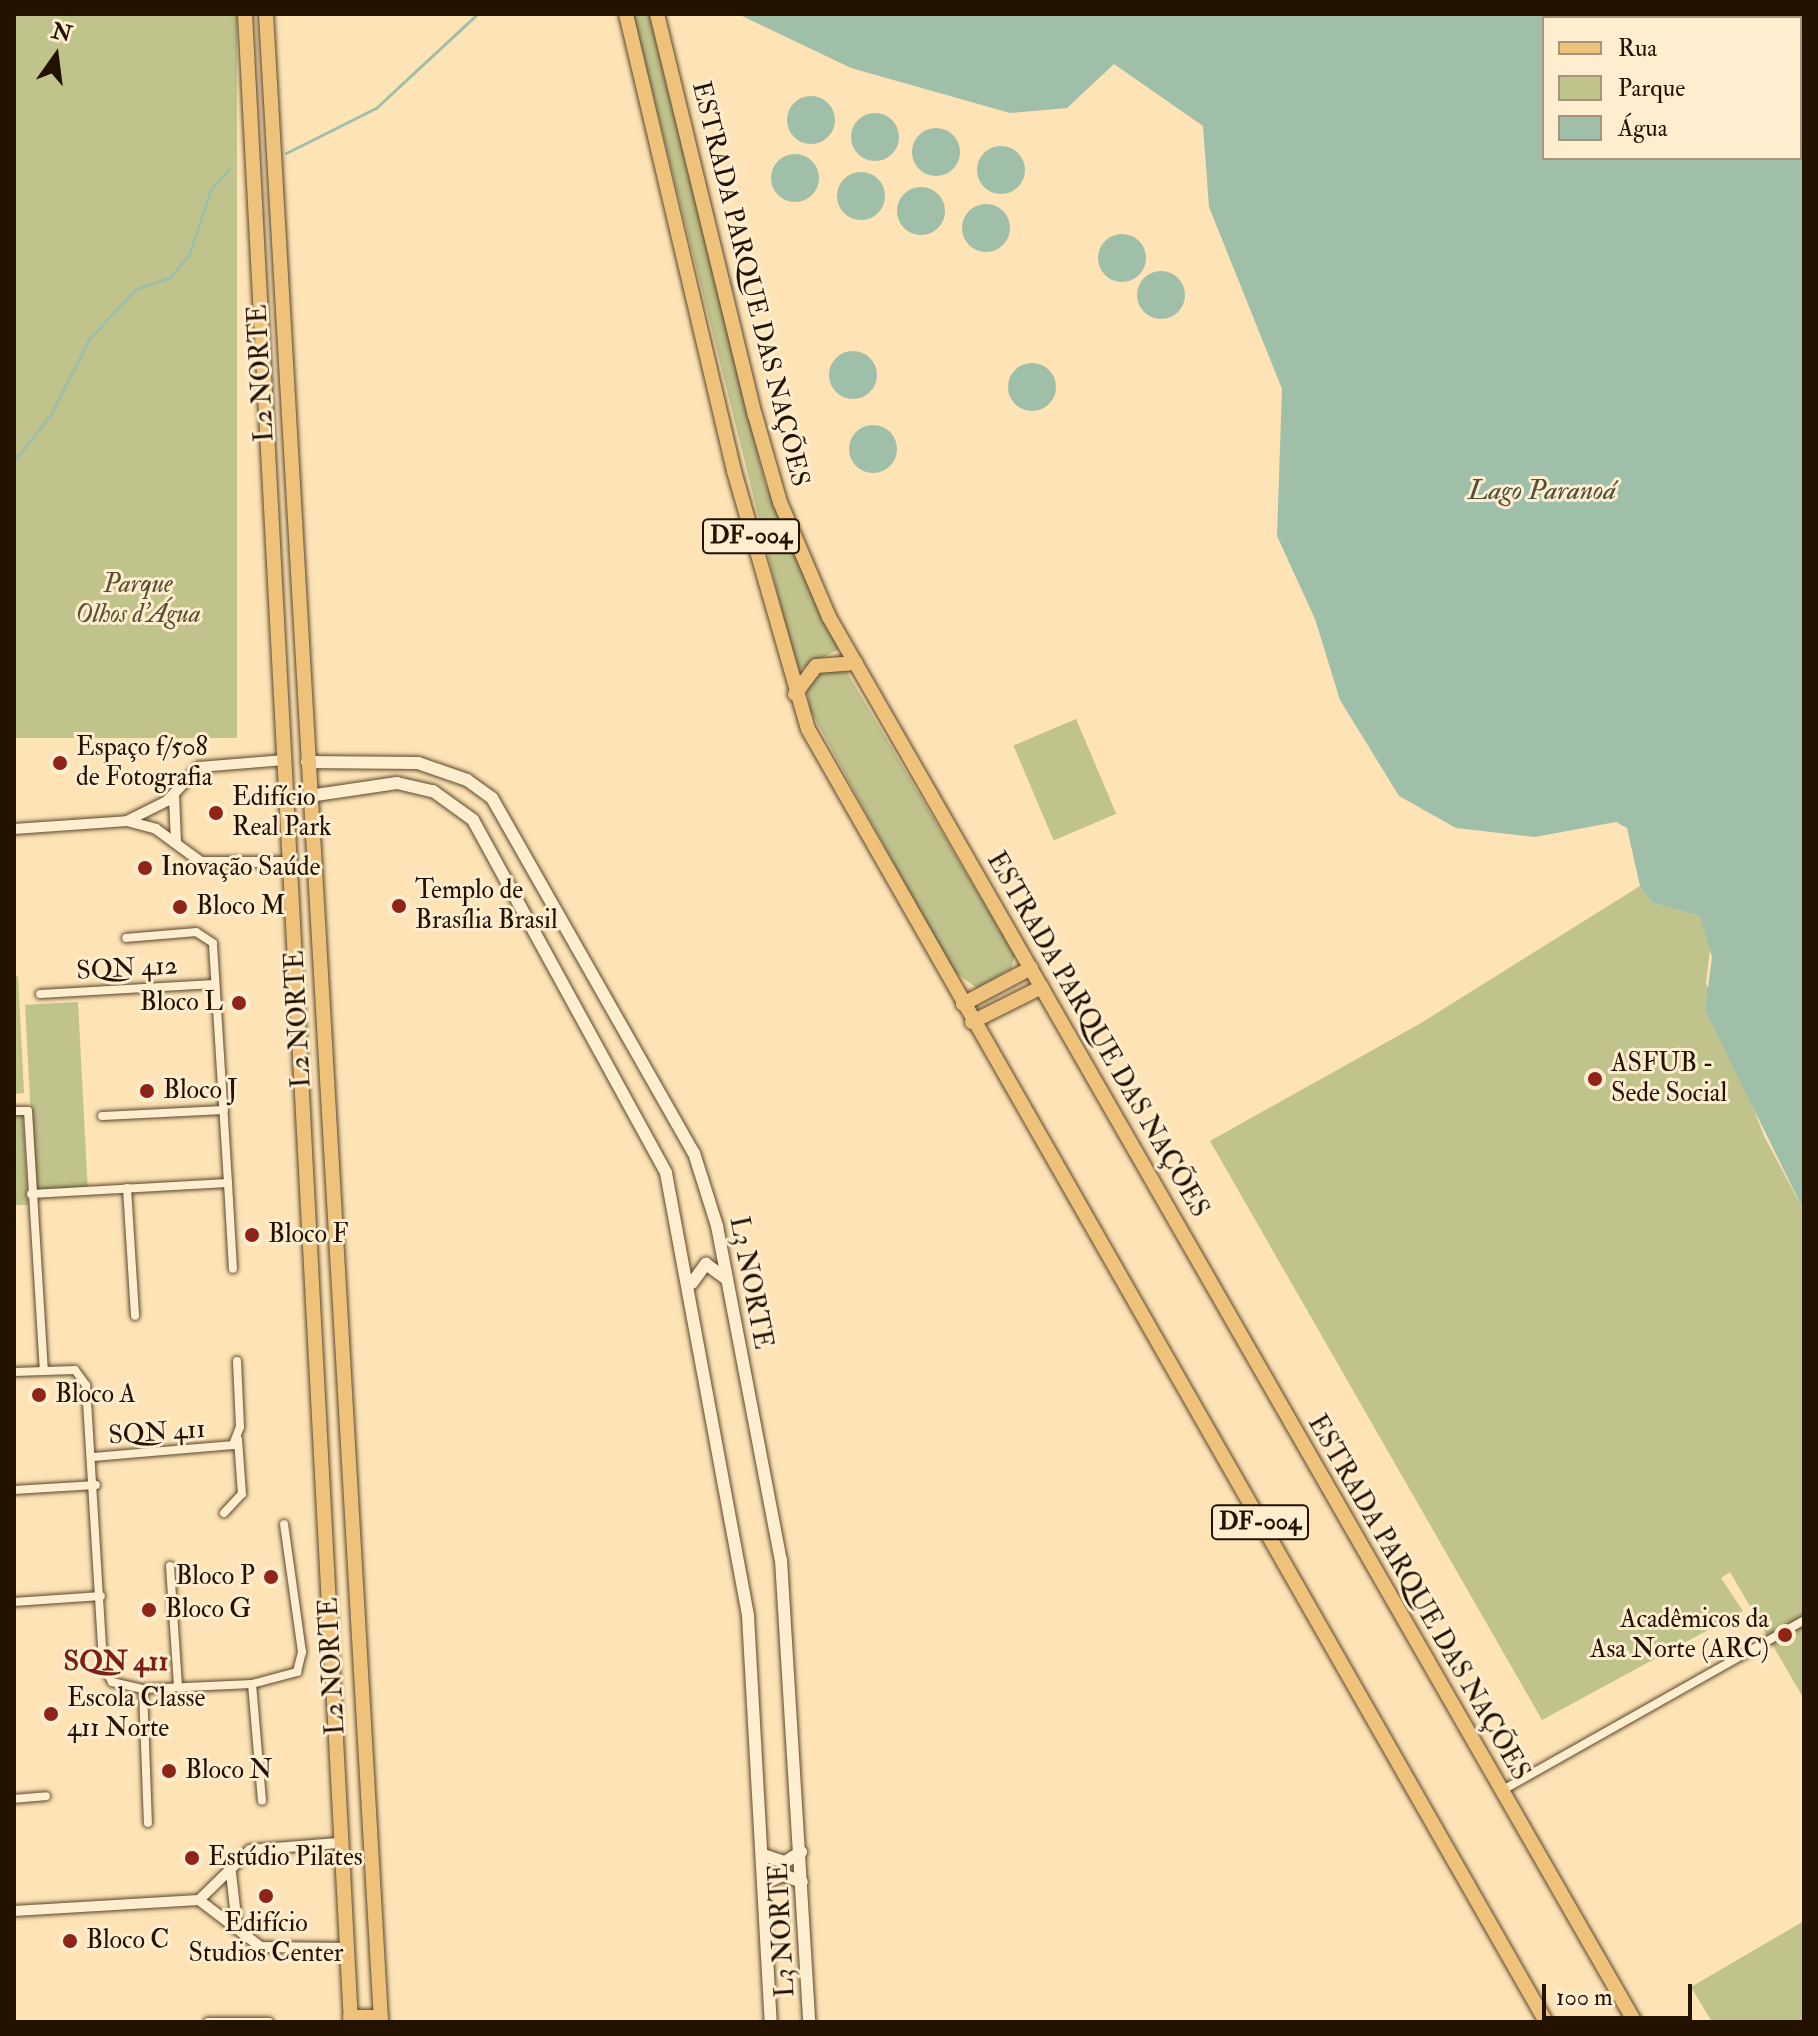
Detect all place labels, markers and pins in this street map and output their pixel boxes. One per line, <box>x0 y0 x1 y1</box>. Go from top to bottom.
place label: Espaço f/508 de Fotografia <box>76 732 212 794</box>
marker: Espaço f/508 de Fotografia <box>51 754 69 772</box>
place label: Edifício Real Park <box>232 782 331 844</box>
marker: Edifício Real Park <box>207 804 225 822</box>
place label: Inovação Saúde <box>161 852 320 884</box>
marker: Inovação Saúde <box>136 859 154 877</box>
place label: Templo de Brasília Brasil <box>415 875 558 936</box>
place label: Bloco M <box>196 891 286 923</box>
marker: Templo de Brasília Brasil <box>390 897 408 915</box>
marker: Bloco M <box>171 898 189 916</box>
place label: Bloco L <box>140 987 223 1019</box>
marker: Bloco L <box>230 994 248 1012</box>
place label: ASFUB - Sede Social <box>1611 1048 1727 1110</box>
marker: ASFUB - Sede Social <box>1586 1070 1604 1088</box>
place label: Bloco J <box>163 1075 238 1107</box>
marker: Bloco J <box>138 1082 156 1100</box>
place label: Bloco F <box>268 1219 349 1251</box>
marker: Bloco F <box>243 1226 261 1244</box>
place label: Bloco A <box>55 1379 136 1411</box>
marker: Bloco A <box>30 1386 48 1404</box>
place label: Bloco P <box>175 1561 255 1593</box>
marker: Bloco P <box>262 1568 280 1586</box>
place label: Bloco G <box>165 1594 251 1626</box>
marker: Bloco G <box>140 1601 158 1619</box>
place label: Acadêmicos da Asa Norte (ARC) <box>1590 1604 1769 1666</box>
marker: Acadêmicos da Asa Norte (ARC) <box>1776 1626 1794 1644</box>
place label: Escola Classe 411 Norte <box>67 1683 205 1744</box>
marker: Escola Classe 411 Norte <box>42 1705 60 1723</box>
place label: Bloco N <box>185 1755 273 1787</box>
marker: Bloco N <box>160 1762 178 1780</box>
place label: Estúdio Pilates <box>208 1842 363 1874</box>
marker: Estúdio Pilates <box>183 1849 201 1867</box>
marker: Edifício Studios Center <box>257 1887 275 1905</box>
place label: Edifício Studios Center <box>189 1908 343 1970</box>
place label: Bloco C <box>86 1925 169 1957</box>
marker: Bloco C <box>61 1932 79 1950</box>

